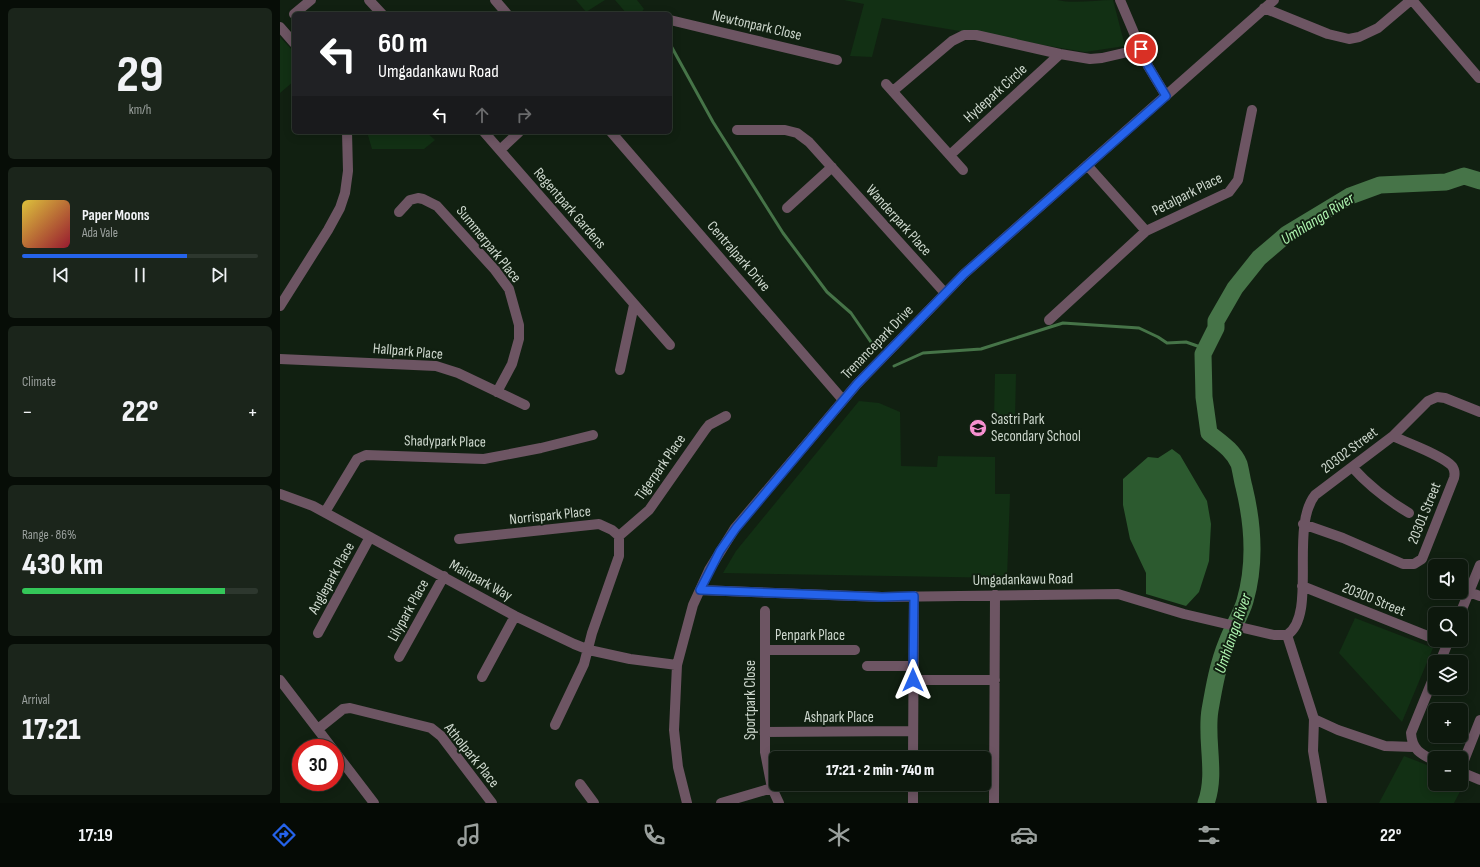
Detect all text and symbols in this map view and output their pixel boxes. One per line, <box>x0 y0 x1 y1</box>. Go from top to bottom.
street label: Newtonpark Close <box>710 6 803 45</box>
text: 60 m <box>378 27 427 60</box>
icon: left <box>312 28 364 80</box>
pin <box>1124 32 1158 66</box>
icon: arrive <box>1130 38 1152 60</box>
text: 29 <box>116 44 164 107</box>
street label: Hydepark Circle <box>960 60 1031 127</box>
text: Umgadankawu Road <box>378 61 499 82</box>
text: km/h <box>129 102 151 118</box>
icon: left <box>429 104 451 126</box>
icon: ahead <box>471 104 493 126</box>
icon: right <box>513 104 535 126</box>
street label: Regentpark Gardens <box>529 164 610 253</box>
street label: Petalpark Place <box>1149 169 1226 220</box>
street label: Wanderpark Place <box>862 181 936 260</box>
water label: Umhlanga River <box>1278 189 1358 249</box>
street label: Summerpark Place <box>452 202 525 287</box>
text: Paper Moons <box>82 206 150 225</box>
street label: Centralpark Drive <box>703 217 774 296</box>
text: Ada Vale <box>82 225 118 241</box>
icon: previous <box>50 264 72 286</box>
icon: pause <box>129 264 151 286</box>
icon: next <box>208 264 230 286</box>
street label: Trenancepark Drive <box>837 301 918 384</box>
street label: Hallpark Place <box>372 339 444 364</box>
text: Climate <box>22 374 56 390</box>
text: 22° <box>122 394 158 430</box>
text: − <box>22 399 33 426</box>
text: + <box>247 399 258 426</box>
place label: Sastri Park Secondary School <box>991 410 1081 446</box>
school or university icon: Sastri Park Secondary School <box>968 418 988 438</box>
street label: 20302 Street <box>1317 423 1382 478</box>
street label: Shadypark Place <box>404 431 486 452</box>
street label: Tigerpark Place <box>631 431 690 504</box>
street label: 20301 Street <box>1403 479 1446 547</box>
street label: Norrispark Place <box>508 502 592 529</box>
text: Range · 86% <box>22 527 76 543</box>
street label: Anglepark Place <box>303 539 359 618</box>
text: 430 km <box>22 547 103 583</box>
street label: Mainpark Way <box>446 555 516 606</box>
map controls <box>1428 559 1468 791</box>
button: sound <box>1428 559 1468 599</box>
street label: Umgadankawu Road <box>973 569 1073 590</box>
street label: Lilypark Place <box>384 576 433 645</box>
street label: 20300 Street <box>1339 578 1409 621</box>
water label: Umhlanga River <box>1211 591 1256 676</box>
button: search <box>1428 607 1468 647</box>
street label: Penpark Place <box>775 626 845 645</box>
button: layers <box>1428 655 1468 695</box>
position arrow <box>892 659 934 701</box>
street label: Sportpark Close <box>741 660 760 740</box>
text: Arrival <box>22 692 50 708</box>
button: + <box>1428 703 1468 743</box>
street label: Ashpark Place <box>803 708 874 727</box>
text: 17:21 <box>22 712 80 748</box>
street label: Atholpark Place <box>439 718 503 791</box>
speed limit sign: 30 <box>292 739 344 791</box>
button: − <box>1428 751 1468 791</box>
text: 17:21 · 2 min · 740 m <box>826 761 934 780</box>
icon: directions <box>270 821 298 849</box>
icon: music <box>455 821 483 849</box>
icon: phone <box>640 821 668 849</box>
icon: climate <box>825 821 853 849</box>
icon: car <box>1010 821 1038 849</box>
icon: filters <box>1195 821 1223 849</box>
text: 17:19 <box>79 825 113 846</box>
text: 22° <box>1380 825 1401 846</box>

